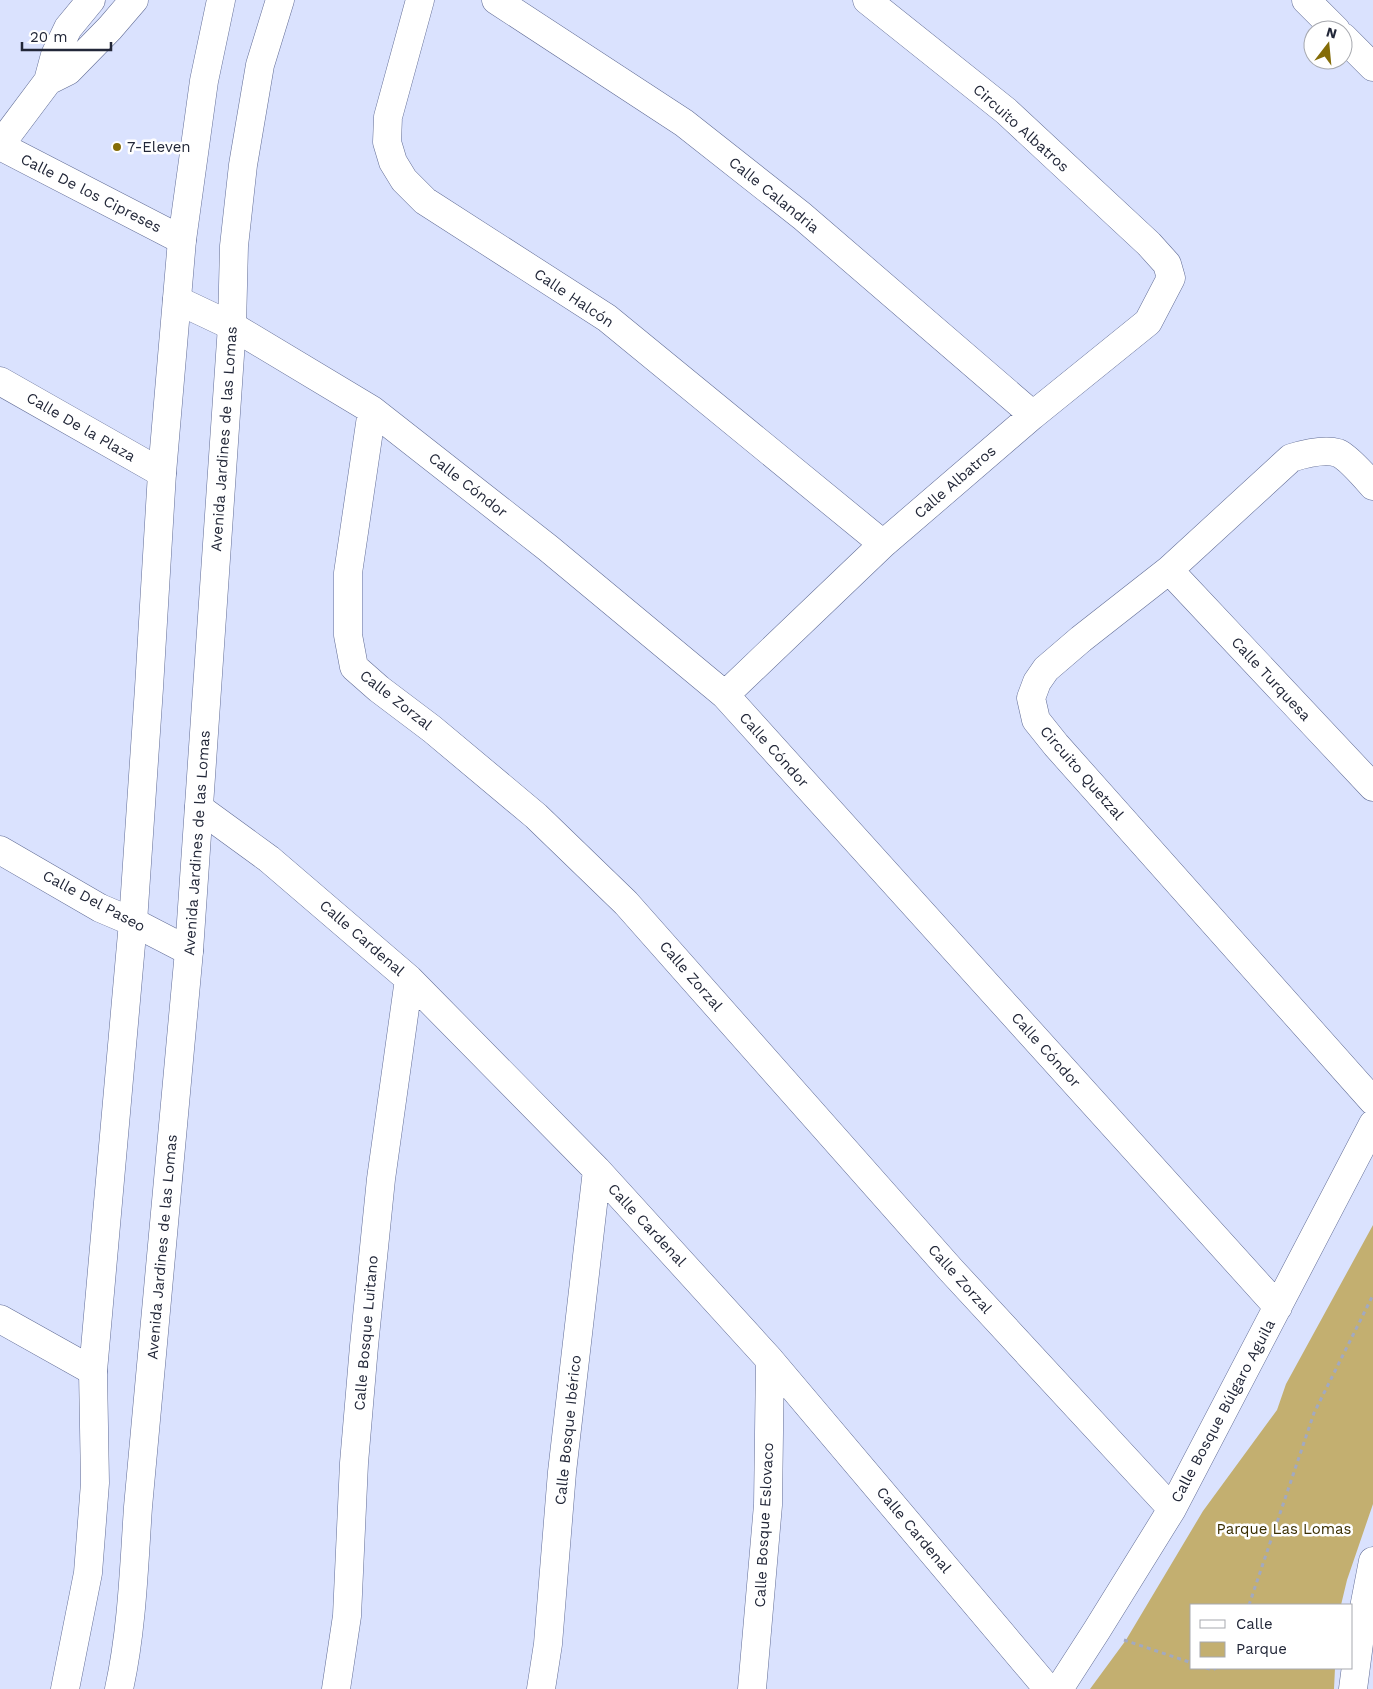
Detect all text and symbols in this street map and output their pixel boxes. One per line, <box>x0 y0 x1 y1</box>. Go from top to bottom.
scale bar <box>22 20 111 52</box>
north arrow <box>1303 20 1353 70</box>
text: N <box>1324 23 1339 42</box>
text: 20 m <box>30 28 68 46</box>
street label: Circuito Albatros <box>969 80 1073 176</box>
place label: 7-Eleven <box>127 138 191 156</box>
marker: 7-Eleven <box>111 141 123 153</box>
street label: Calle De los Cipreses <box>18 150 164 236</box>
street label: Calle Calandria <box>725 153 823 237</box>
street label: Calle Halcón <box>531 265 617 331</box>
street label: Avenida Jardines de las Lomas <box>207 326 241 552</box>
street label: Calle De la Plaza <box>23 388 139 466</box>
street label: Calle Albatros <box>910 442 1000 522</box>
street label: Calle Cóndor <box>425 449 511 521</box>
street label: Calle Turquesa <box>1227 633 1315 725</box>
street label: Calle Zorzal <box>356 666 436 734</box>
street label: Calle Cóndor <box>736 709 812 791</box>
street label: Circuito Quetzal <box>1036 722 1128 824</box>
street label: Avenida Jardines de las Lomas <box>180 730 214 956</box>
street label: Calle Del Paseo <box>40 866 148 936</box>
street label: Calle Cardenal <box>316 896 409 980</box>
street label: Calle Zorzal <box>656 937 727 1015</box>
street label: Calle Cóndor <box>1008 1009 1084 1091</box>
street label: Avenida Jardines de las Lomas <box>143 1134 181 1360</box>
street label: Calle Cardenal <box>604 1180 690 1270</box>
street label: Calle Zorzal <box>924 1241 996 1318</box>
street label: Calle Bosque Luitano <box>350 1255 382 1411</box>
street label: Calle Bosque Búlgaro Aguila <box>1167 1316 1279 1506</box>
street label: Calle Bosque Ibérico <box>551 1354 585 1506</box>
street label: Calle Bosque Eslovaco <box>751 1442 777 1608</box>
street label: Calle Cardenal <box>873 1483 955 1577</box>
park label: Parque Las Lomas <box>1217 1520 1352 1538</box>
legend <box>1190 1604 1353 1669</box>
text: Calle <box>1236 1615 1273 1633</box>
text: Parque <box>1236 1640 1287 1658</box>

